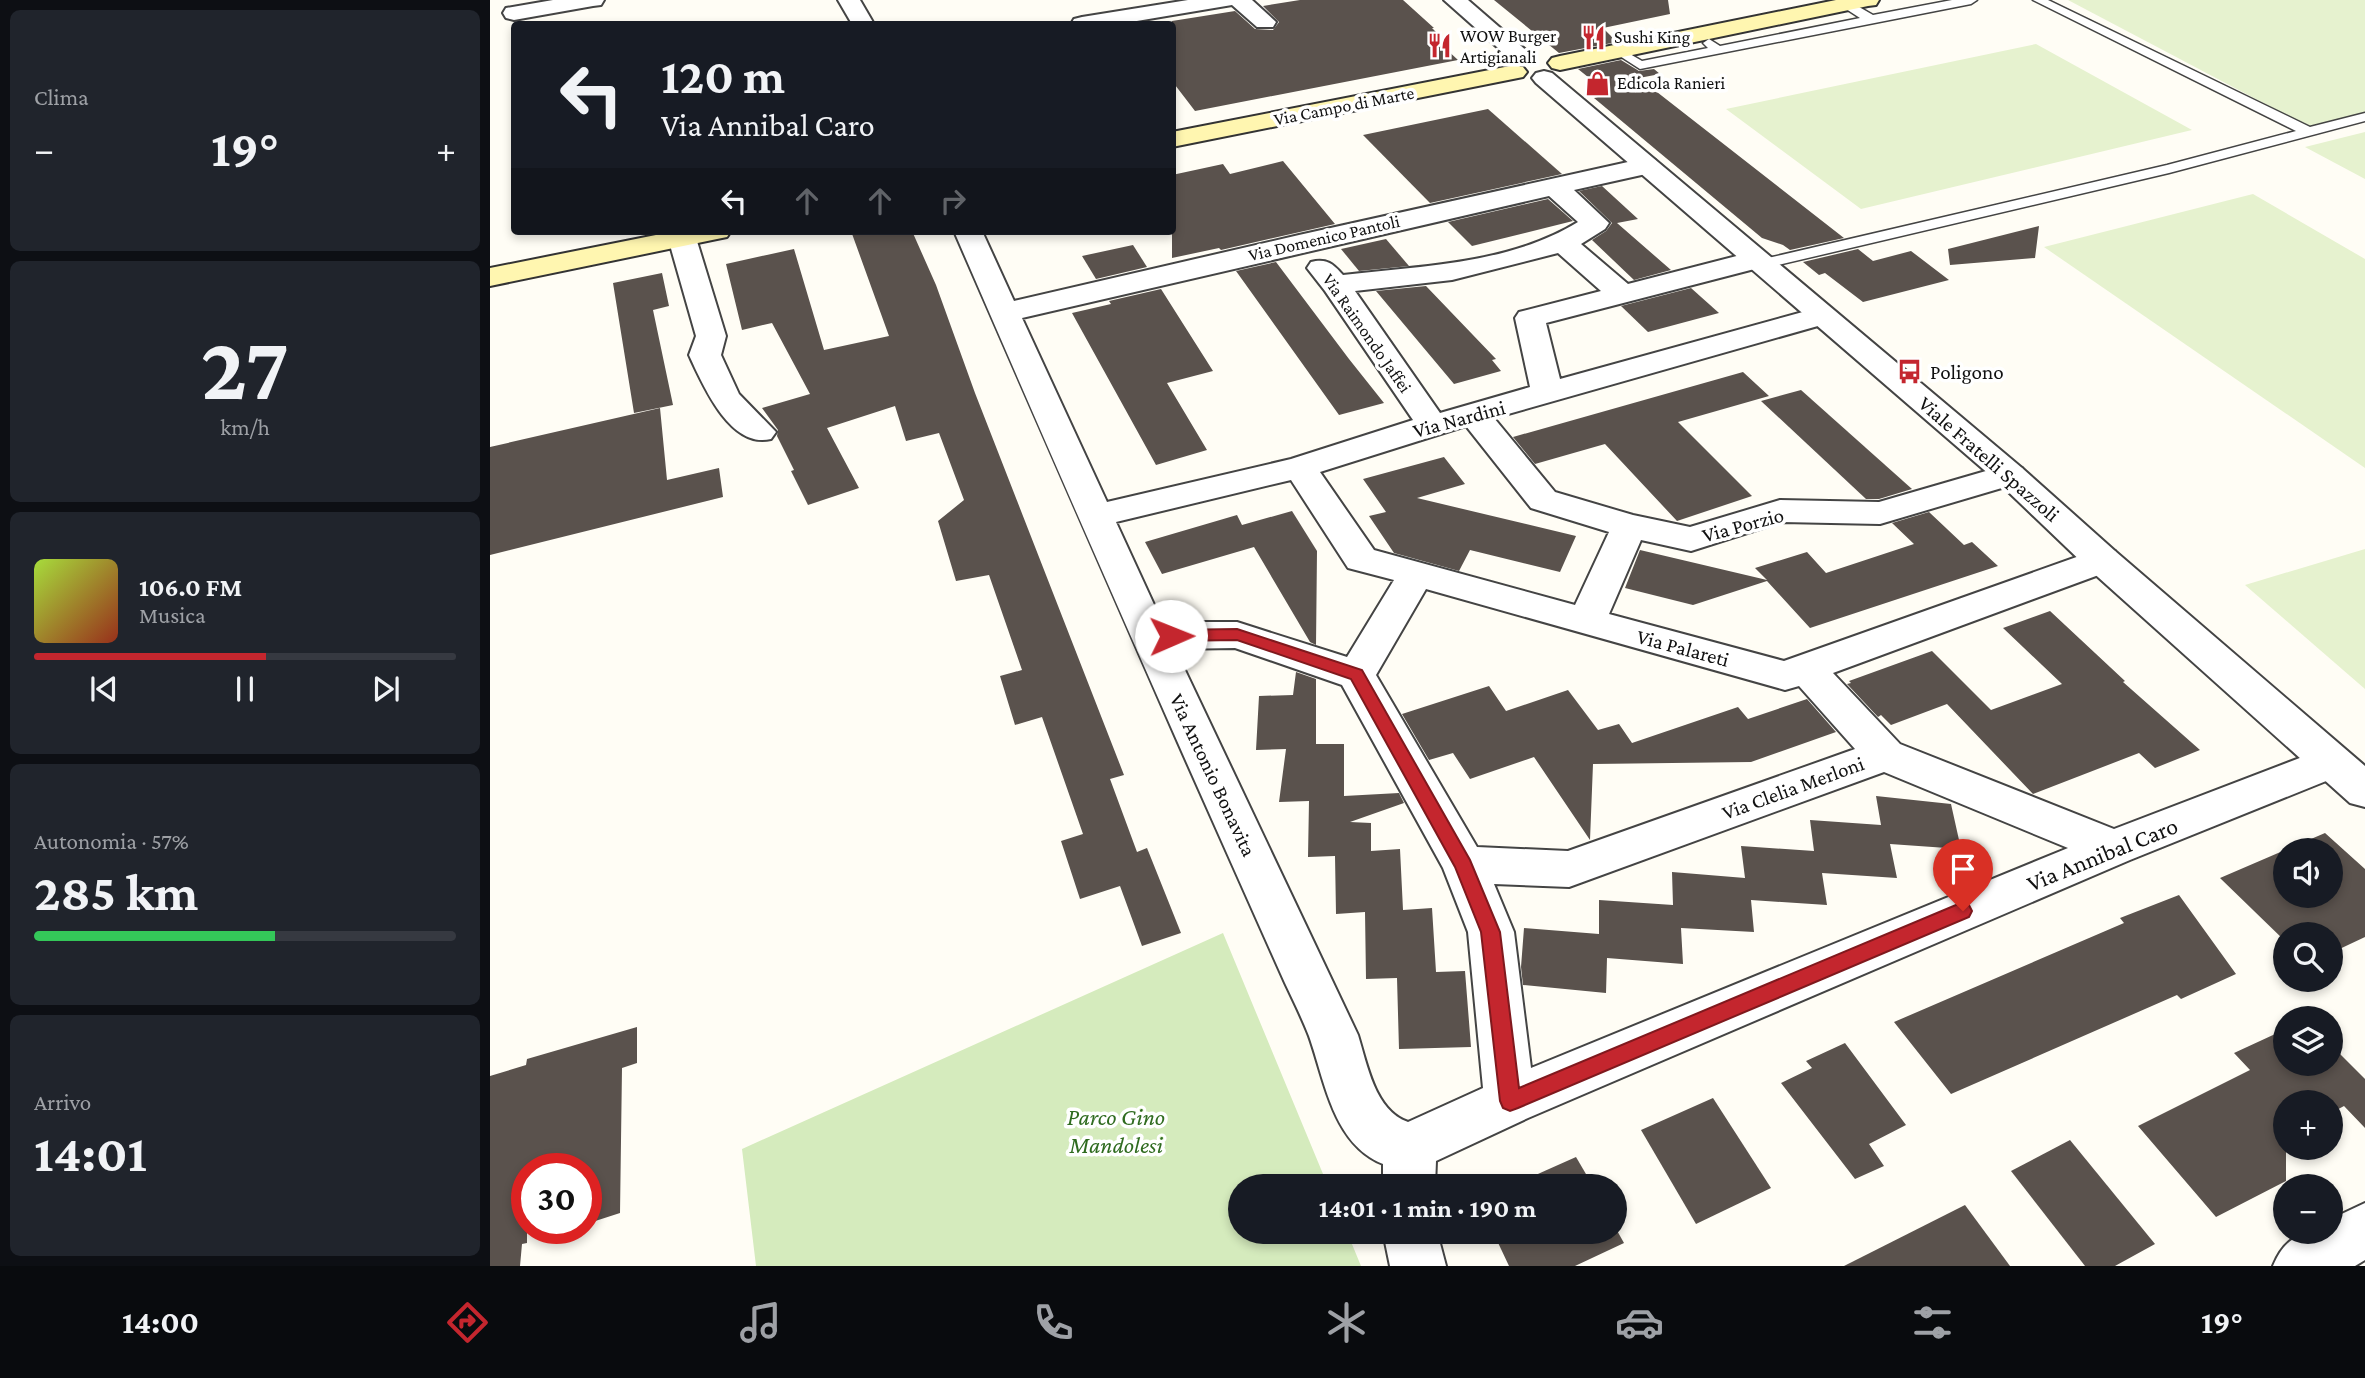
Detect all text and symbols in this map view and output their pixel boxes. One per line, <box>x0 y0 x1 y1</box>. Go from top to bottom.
restaurant icon: Sushi King <box>1580 23 1608 51</box>
place label: WOW Burger Artigianali <box>1460 26 1557 67</box>
place label: Sushi King <box>1614 27 1691 47</box>
restaurant icon: WOW Burger Artigianali <box>1426 32 1454 60</box>
icon: left <box>546 49 637 140</box>
text: 120 m <box>661 49 785 104</box>
shop icon: Edicola Ranieri <box>1583 69 1611 97</box>
place label: Edicola Ranieri <box>1617 73 1726 93</box>
street label: Via Campo di Marte <box>1272 83 1416 129</box>
text: Clima <box>34 84 89 110</box>
text: Via Annibal Caro <box>661 107 875 143</box>
text: 19° <box>211 119 279 177</box>
text: − <box>34 128 54 170</box>
text: + <box>436 128 456 170</box>
icon: left <box>715 182 753 220</box>
icon: ahead <box>788 182 826 220</box>
icon: ahead <box>861 182 899 220</box>
icon: right <box>934 182 972 220</box>
street label: Via Domenico Pantoli <box>1246 211 1402 265</box>
street label: Via Raimondo Jaffei <box>1318 270 1416 397</box>
text: 27 <box>201 317 289 419</box>
bus stop icon: Poligono <box>1896 358 1924 386</box>
place label: Poligono <box>1930 360 2004 384</box>
street label: Viale Fratelli Spazzoli <box>1914 391 2065 527</box>
street label: Via Nardini <box>1410 395 1508 443</box>
text: km/h <box>220 414 270 440</box>
street label: Via Porzio <box>1700 503 1786 547</box>
text: 106.0 FM <box>139 573 242 602</box>
position arrow <box>1134 599 1208 673</box>
text: Musica <box>139 602 206 628</box>
street label: Via Palareti <box>1634 624 1732 672</box>
icon: previous <box>85 670 123 708</box>
icon: pause <box>226 670 264 708</box>
icon: next <box>367 670 405 708</box>
street label: Via Antonio Bonavita <box>1165 690 1261 861</box>
street label: Via Clelia Merloni <box>1719 751 1868 825</box>
street label: Via Annibal Caro <box>2023 811 2181 897</box>
text: Autonomia · 57% <box>34 828 189 854</box>
map controls <box>2273 838 2343 1244</box>
button: sound <box>2273 838 2343 908</box>
pin <box>1933 839 1993 911</box>
icon: arrive <box>1944 850 1982 888</box>
text: 285 km <box>34 863 198 921</box>
button: search <box>2273 922 2343 992</box>
button: layers <box>2273 1006 2343 1076</box>
text: Arrivo <box>34 1089 91 1115</box>
button: + <box>2273 1090 2343 1160</box>
park label: Parco Gino Mandolesi <box>1067 1103 1165 1158</box>
text: 14:01 <box>34 1124 147 1182</box>
speed limit sign: 30 <box>511 1153 602 1244</box>
button: − <box>2273 1174 2343 1244</box>
text: 14:01 · 1 min · 190 m <box>1319 1194 1536 1223</box>
icon: directions <box>443 1298 492 1347</box>
icon: music <box>736 1298 785 1347</box>
icon: phone <box>1029 1298 1078 1347</box>
icon: climate <box>1322 1298 1371 1347</box>
icon: car <box>1615 1298 1664 1347</box>
icon: filters <box>1908 1298 1957 1347</box>
text: 14:00 <box>122 1304 199 1340</box>
text: 19° <box>2201 1304 2243 1340</box>

